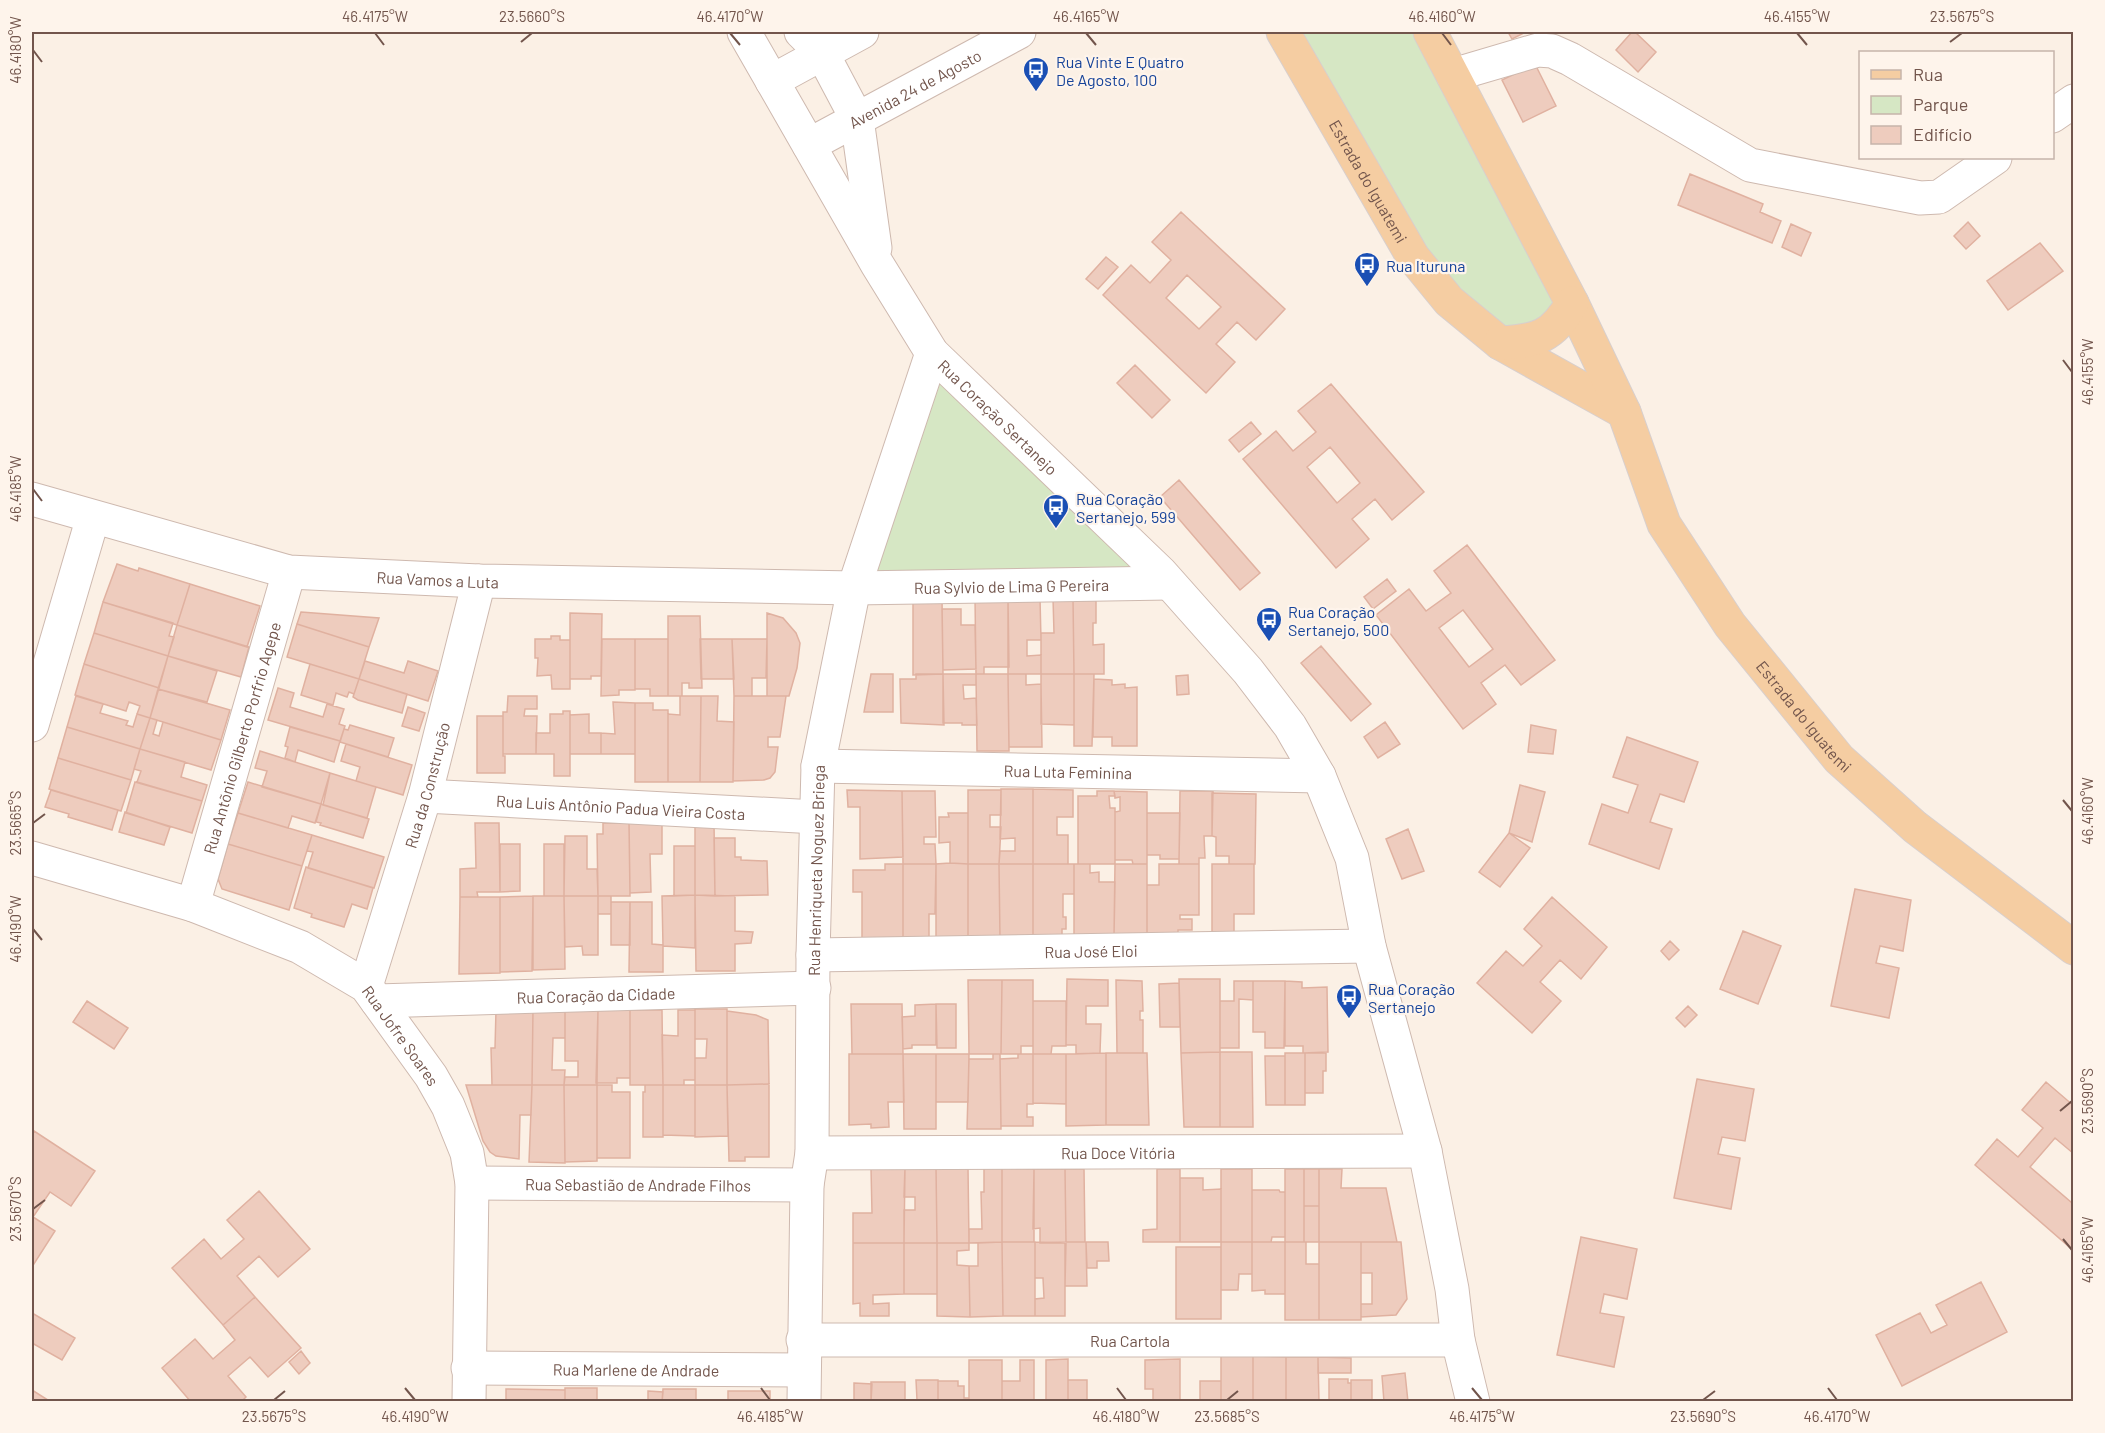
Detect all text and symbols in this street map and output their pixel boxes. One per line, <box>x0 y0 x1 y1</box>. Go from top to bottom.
text: 46.4175°W <box>342 7 408 25</box>
text: 23.5660°S <box>499 7 565 25</box>
text: 46.4170°W <box>697 7 763 25</box>
text: 46.4165°W <box>1053 7 1119 25</box>
text: 46.4160°W <box>1408 7 1476 25</box>
text: 46.4155°W <box>1764 7 1830 25</box>
text: 23.5675°S <box>1930 7 1994 25</box>
text: 46.4180°W <box>6 16 24 84</box>
street label: Avenida 24 de Agosto <box>845 45 984 132</box>
legend <box>1859 51 2054 159</box>
place label: Rua Vinte E Quatro De Agosto, 100 <box>1056 52 1184 89</box>
bus stop icon: Rua Vinte E Quatro De Agosto, 100 <box>1021 55 1051 93</box>
text: Rua <box>1913 63 1943 85</box>
text: Parque <box>1913 93 1968 115</box>
street label: Estrada do Iguatemi <box>1326 116 1412 246</box>
text: Edifício <box>1913 123 1972 145</box>
bus stop icon: Rua Ituruna <box>1352 250 1382 288</box>
place label: Rua Ituruna <box>1386 256 1466 275</box>
text: 46.4155°W <box>2078 339 2096 405</box>
street label: Rua Coração Sertanejo <box>935 355 1062 478</box>
text: 46.4185°W <box>6 456 24 522</box>
place label: Rua Coração Sertanejo, 599 <box>1076 489 1176 526</box>
bus stop icon: Rua Coração Sertanejo, 599 <box>1041 492 1071 530</box>
street label: Rua Vamos a Luta <box>376 567 499 591</box>
street label: Rua Sylvio de Lima G Pereira <box>914 574 1109 597</box>
place label: Rua Coração Sertanejo, 500 <box>1288 602 1389 639</box>
bus stop icon: Rua Coração Sertanejo, 500 <box>1254 605 1284 643</box>
street label: Rua Antõnio Gilberto Porfrio Agepe <box>199 620 284 856</box>
street label: Estrada do Iguatemi <box>1753 656 1856 776</box>
street label: Rua da Construção <box>400 720 453 850</box>
street label: Rua Luta Feminina <box>1004 760 1132 782</box>
street label: Rua Henriqueta Noguez Briega <box>803 765 828 976</box>
text: 46.4160°W <box>2078 777 2096 845</box>
text: 23.5665°S <box>6 790 24 856</box>
street label: Rua Luis Antônio Padua Vieira Costa <box>496 790 746 823</box>
text: 46.4190°W <box>6 895 24 963</box>
street label: Rua José Eloi <box>1044 940 1138 961</box>
place label: Rua Coração Sertanejo <box>1368 979 1455 1016</box>
street label: Rua Jofre Soares <box>359 981 444 1089</box>
bus stop icon: Rua Coração Sertanejo <box>1334 982 1364 1020</box>
street label: Rua Coração da Cidade <box>516 983 675 1006</box>
text: 23.5690°S <box>2078 1068 2096 1134</box>
street label: Rua Doce Vitória <box>1061 1142 1175 1162</box>
street label: Rua Sebastião de Andrade Filhos <box>525 1174 751 1194</box>
text: 23.5670°S <box>6 1176 24 1242</box>
text: 46.4165°W <box>2078 1217 2096 1283</box>
street label: Rua Cartola <box>1090 1331 1170 1350</box>
street label: Rua Marlene de Andrade <box>553 1359 719 1379</box>
text: 23.5675°S <box>242 1407 306 1425</box>
text: 46.4190°W <box>381 1407 449 1425</box>
text: 46.4185°W <box>737 1407 803 1425</box>
text: 46.4180°W <box>1092 1407 1160 1425</box>
text: 23.5685°S <box>1194 1407 1260 1425</box>
text: 46.4175°W <box>1449 1407 1515 1425</box>
text: 23.5690°S <box>1670 1407 1736 1425</box>
text: 46.4170°W <box>1804 1407 1870 1425</box>

